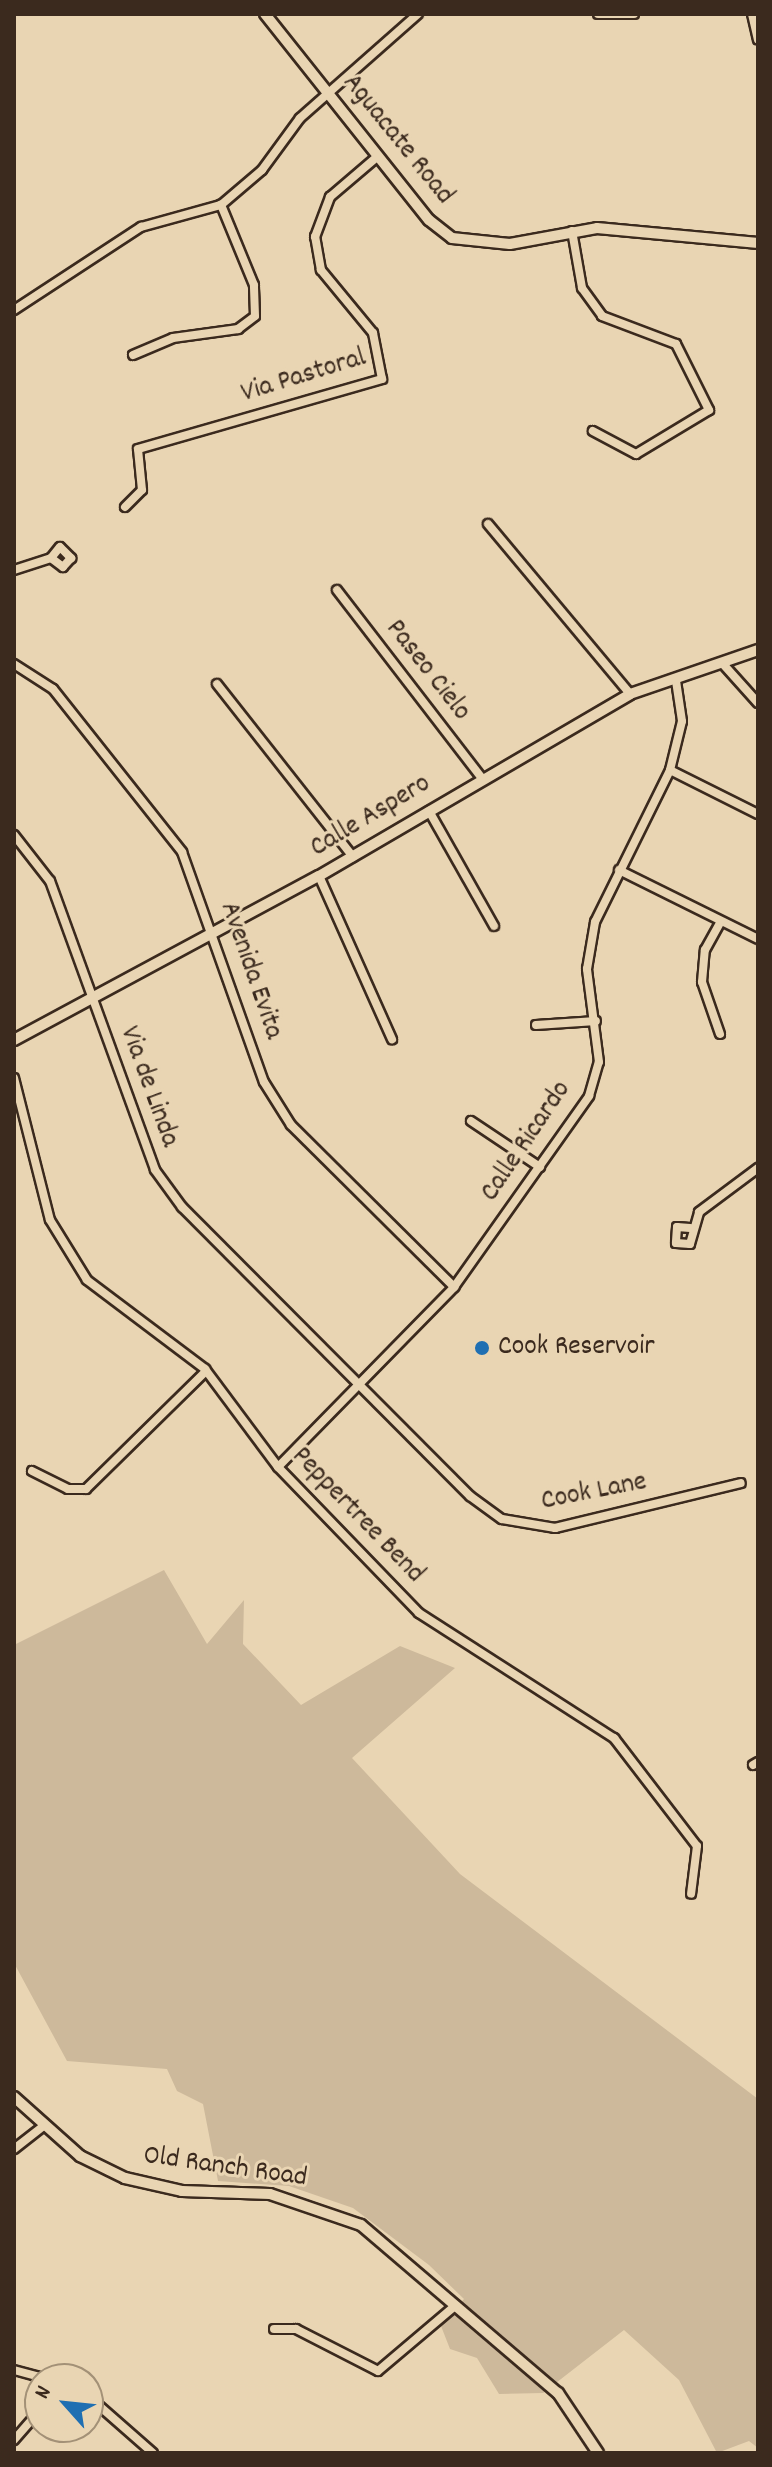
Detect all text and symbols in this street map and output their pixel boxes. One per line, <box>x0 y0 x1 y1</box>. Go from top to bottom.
street label: Aguacate Road <box>334 68 460 212</box>
street label: Via Pastoral <box>238 342 370 412</box>
street label: Paseo Cielo <box>377 614 477 728</box>
street label: Calle Aspero <box>305 768 437 866</box>
street label: Avenida Evita <box>211 898 289 1044</box>
street label: Via de Linda <box>111 1022 185 1152</box>
street label: Calle Ricardo <box>474 1075 580 1209</box>
place label: Cook Reservoir <box>498 1331 655 1365</box>
marker: Cook Reservoir <box>473 1339 491 1357</box>
street label: Peppertree Bend <box>283 1441 431 1591</box>
street label: Cook Lane <box>539 1466 649 1520</box>
street label: Old Ranch Road <box>141 2140 309 2196</box>
north arrow <box>24 2363 104 2443</box>
text: N <box>28 2381 60 2405</box>

